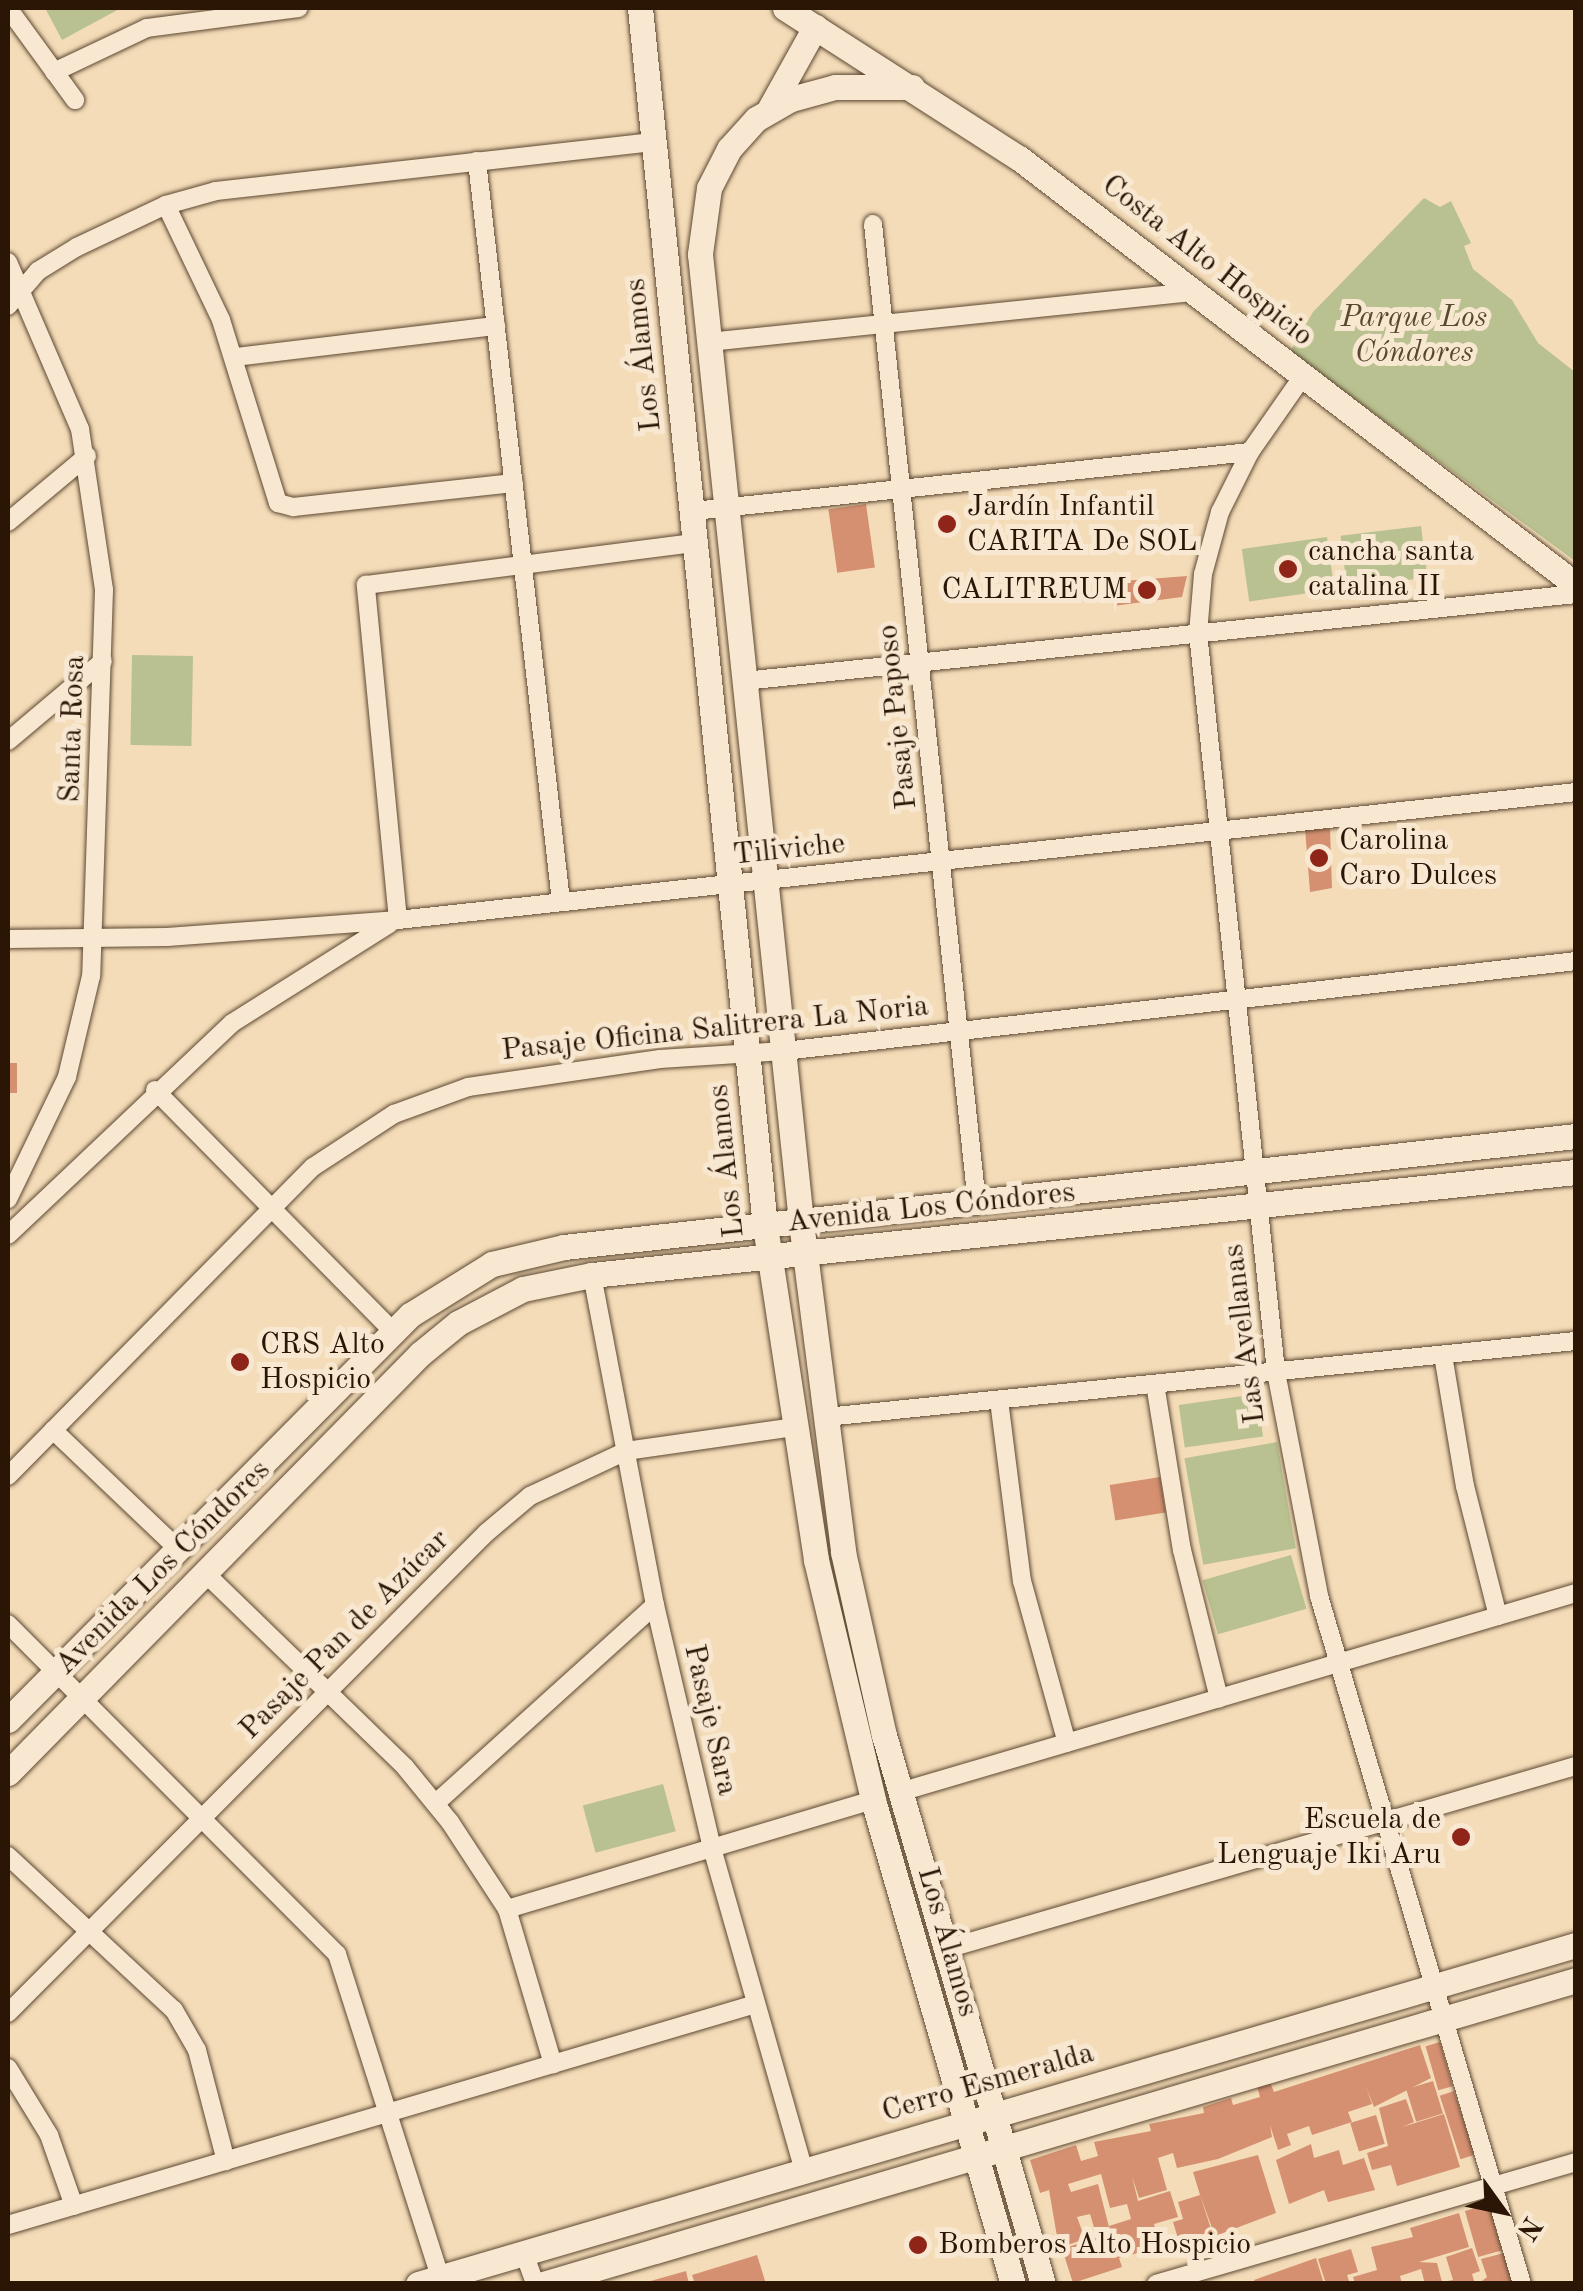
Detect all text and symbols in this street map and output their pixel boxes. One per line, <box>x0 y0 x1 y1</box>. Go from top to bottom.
street label: Costa Alto Hospicio <box>1094 167 1320 355</box>
street label: Los Álamos <box>618 277 670 433</box>
park label: Parque Los Cóndores <box>1341 300 1487 370</box>
place label: Jardín Infantil CARITA De SOL <box>967 489 1197 560</box>
marker: Jardín Infantil CARITA De SOL <box>936 513 958 535</box>
place label: cancha santa catalina II <box>1308 534 1474 604</box>
marker: cancha santa catalina II <box>1277 558 1299 580</box>
place label: CALITREUM <box>941 572 1127 608</box>
marker: CALITREUM <box>1136 579 1158 601</box>
street label: Pasaje Paposo <box>870 623 926 811</box>
street label: Santa Rosa <box>52 655 94 803</box>
place label: Carolina Caro Dulces <box>1339 823 1497 894</box>
street label: Tiliviche <box>731 826 847 874</box>
marker: Carolina Caro Dulces <box>1308 847 1330 869</box>
street label: Pasaje Oficina Salitrera La Noria <box>500 989 930 1069</box>
street label: Los Álamos <box>701 1083 753 1239</box>
street label: Avenida Los Cóndores <box>785 1175 1077 1241</box>
street label: Las Avellanas <box>1216 1242 1274 1426</box>
place label: CRS Alto Hospicio <box>260 1327 385 1398</box>
marker: CRS Alto Hospicio <box>229 1351 251 1373</box>
street label: Avenida Los Cóndores <box>48 1453 278 1683</box>
street label: Pasaje Pan de Azúcar <box>232 1522 458 1748</box>
street label: Pasaje Sara <box>675 1641 745 1799</box>
place label: Escuela de Lenguaje Iki Aru <box>1217 1802 1441 1872</box>
marker: Escuela de Lenguaje Iki Aru <box>1450 1826 1472 1848</box>
street label: Los Álamos <box>908 1863 986 2021</box>
street label: Cerro Esmeralda <box>878 2036 1098 2130</box>
north arrow <box>1453 2161 1553 2261</box>
text: N <box>1511 2211 1546 2244</box>
place label: Bomberos Alto Hospicio <box>938 2227 1251 2263</box>
marker: Bomberos Alto Hospicio <box>907 2234 929 2256</box>

